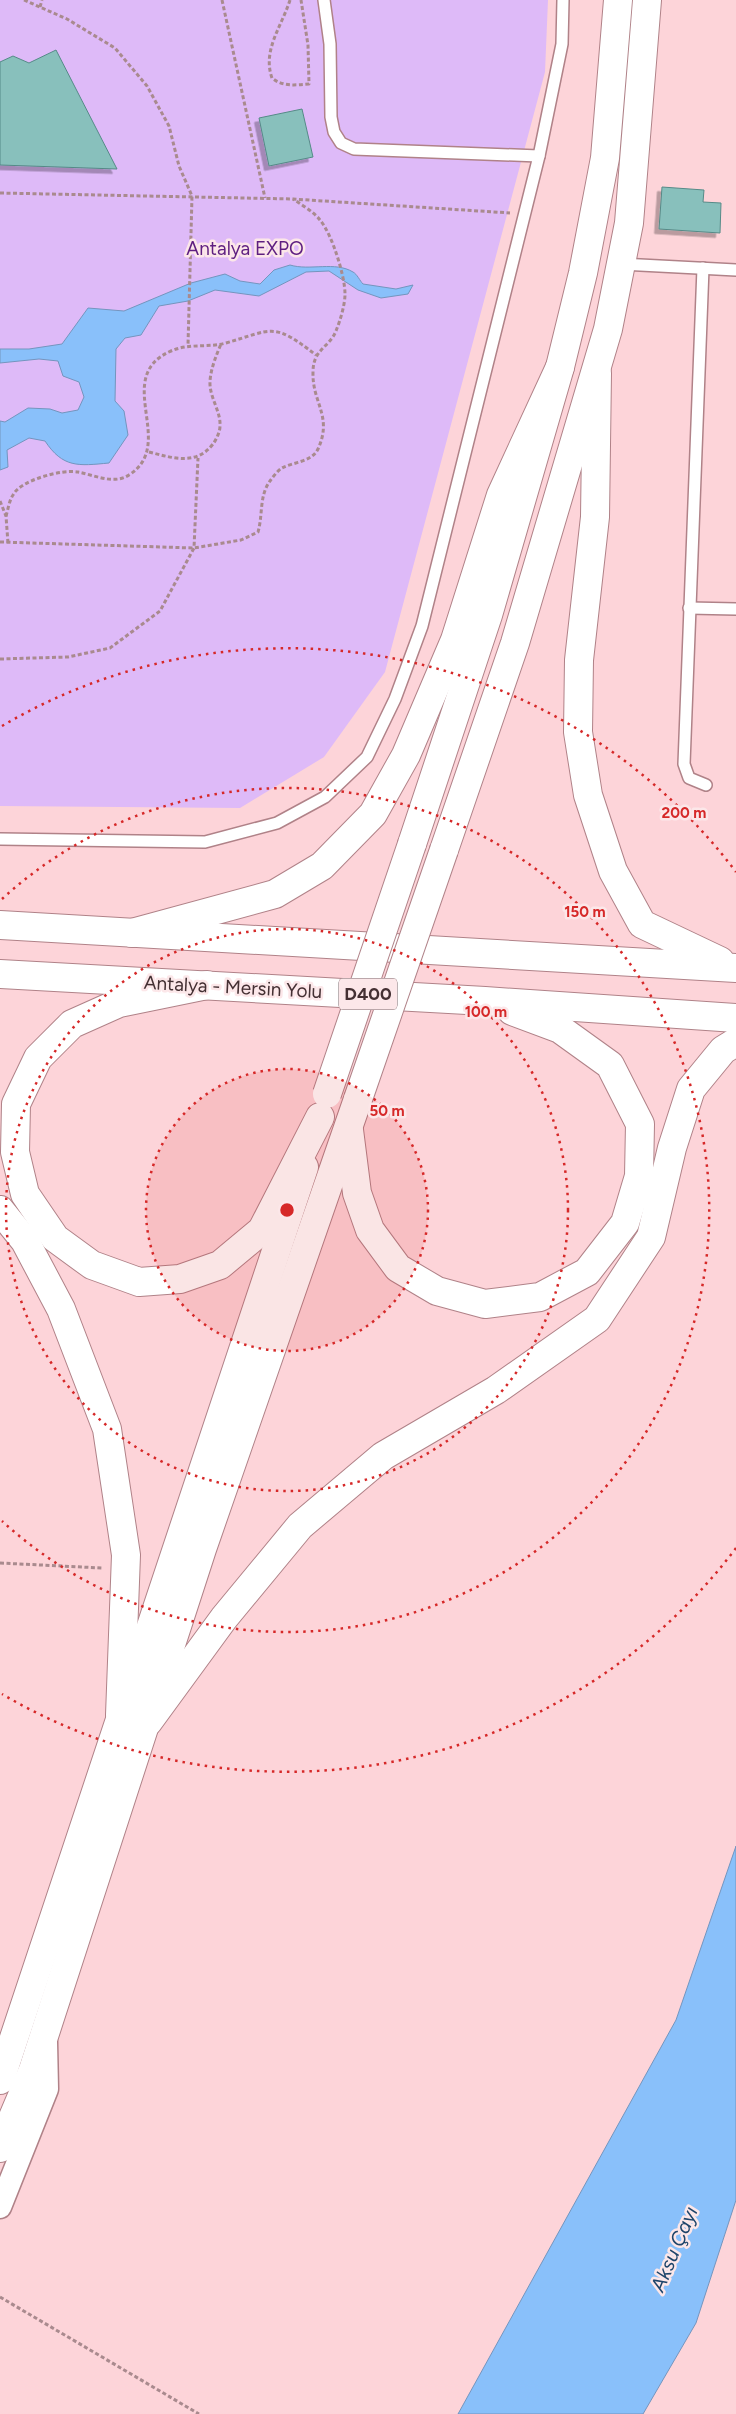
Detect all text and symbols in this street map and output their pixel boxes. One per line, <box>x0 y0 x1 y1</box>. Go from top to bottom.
park label: Antalya EXPO <box>186 237 304 260</box>
text: 200 m <box>662 804 706 822</box>
text: 150 m <box>564 903 606 921</box>
street label: Antalya - Mersin Yolu <box>143 971 323 1003</box>
road number: D400 <box>339 979 397 1010</box>
text: 100 m <box>465 1003 507 1021</box>
text: 50 m <box>369 1102 405 1120</box>
centre of rings <box>278 1201 296 1219</box>
water label: Aksu Çayı <box>645 2203 703 2296</box>

